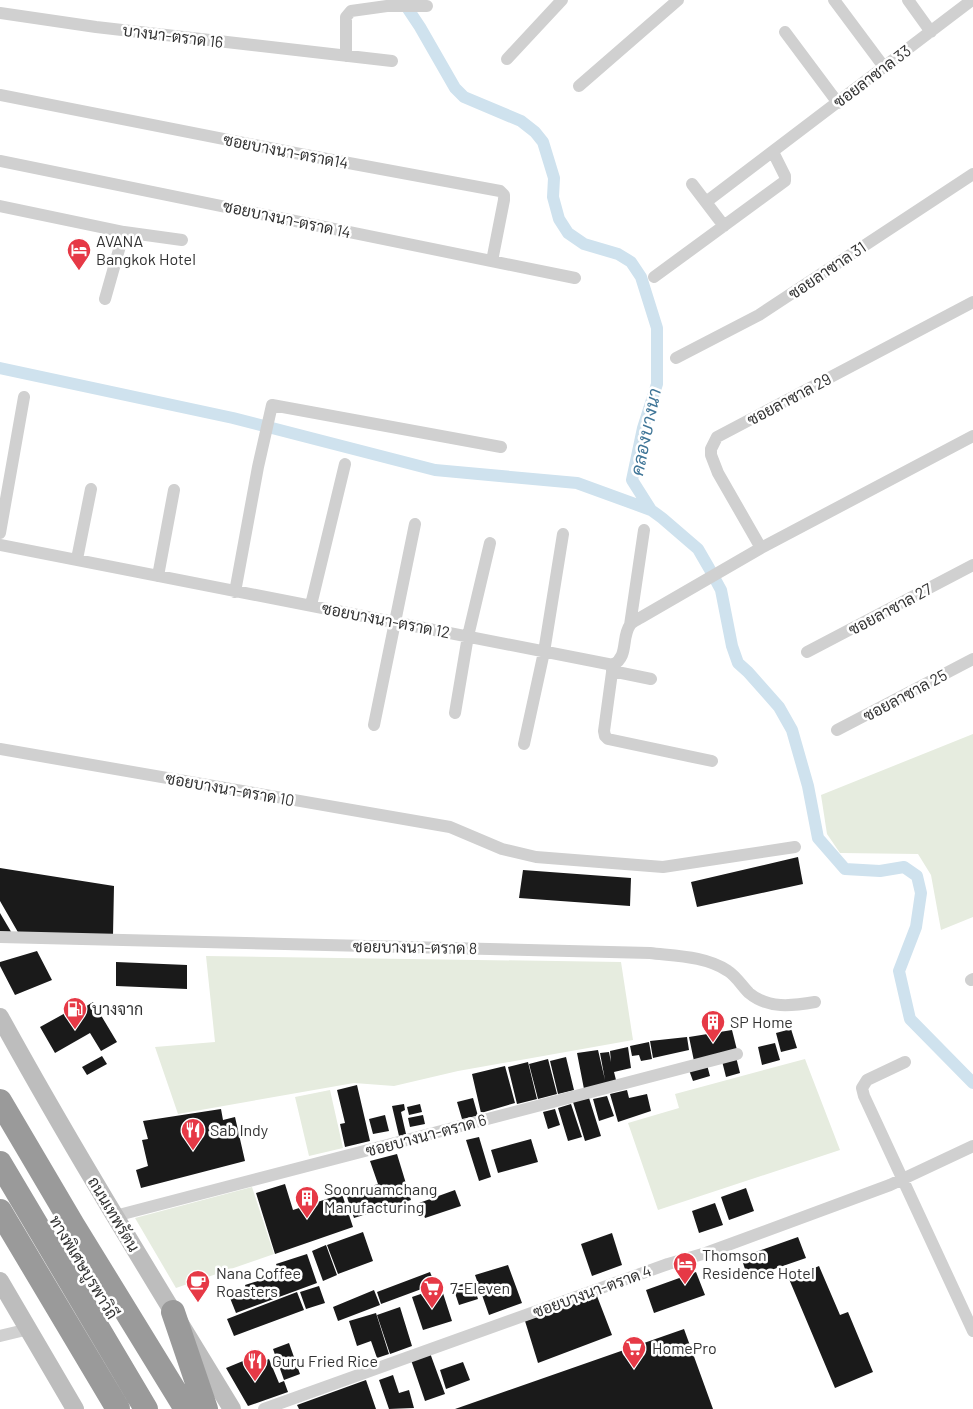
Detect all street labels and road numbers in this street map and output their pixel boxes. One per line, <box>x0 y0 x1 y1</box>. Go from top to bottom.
street label: บางนา-ตราด 16 <box>122 20 225 51</box>
street label: ซอยลาซาล 33 <box>829 40 914 111</box>
street label: ซอยบางนา-ตราด14 <box>222 129 350 172</box>
street label: ซอยบางนา-ตราด 14 <box>221 196 353 241</box>
street label: ซอยลาซาล 31 <box>784 237 869 302</box>
street label: ซอยลาซาล 29 <box>743 368 834 429</box>
street label: ซอยลาซาล 27 <box>845 578 935 638</box>
street label: ซอยบางนา-ตราด 12 <box>320 598 452 641</box>
street label: ซอยลาซาล 25 <box>860 664 950 725</box>
street label: ซอยบางนา-ตราด 10 <box>164 768 296 809</box>
street label: ซอยบางนา-ตราด 8 <box>353 936 477 957</box>
street label: ซอยบางนา-ตราด 6 <box>363 1109 488 1160</box>
street label: ถนนเทพรัตน <box>85 1173 144 1255</box>
street label: ทางพิเศษบูรพาวิถี <box>44 1211 124 1323</box>
street label: ซอยบางนา-ตราด 4 <box>530 1260 654 1321</box>

